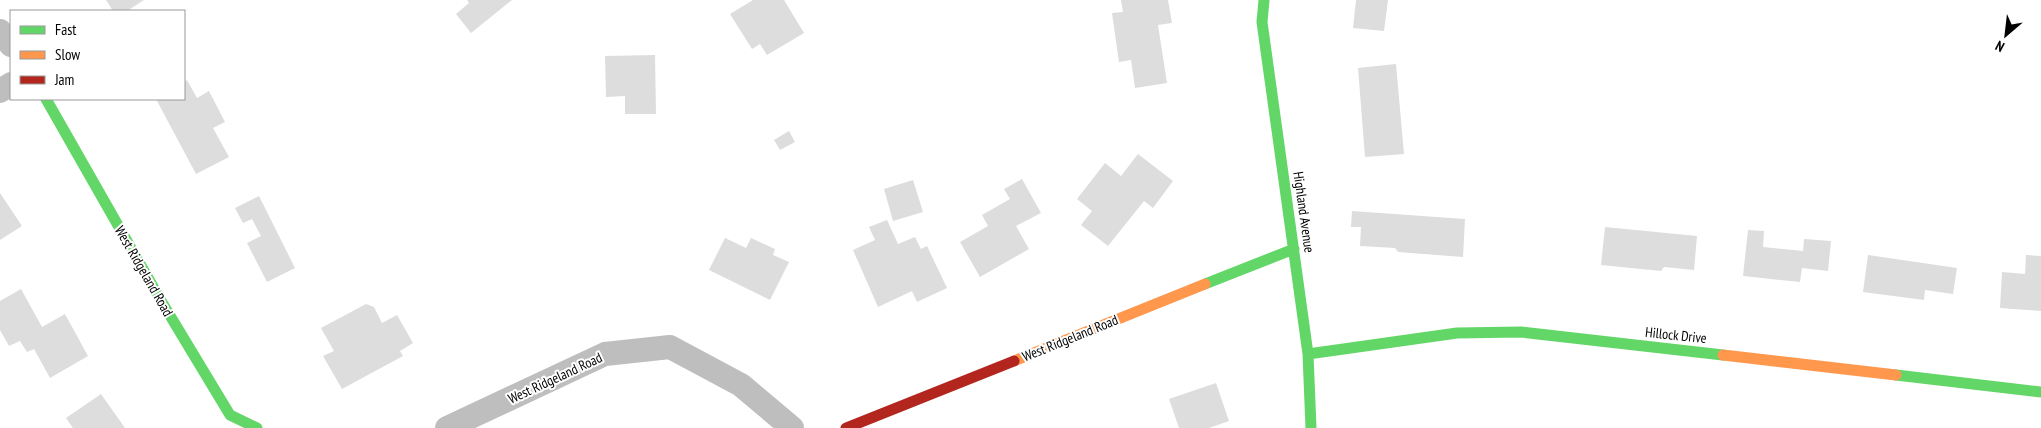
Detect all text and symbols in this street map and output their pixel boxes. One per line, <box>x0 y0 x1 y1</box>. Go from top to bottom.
legend <box>10 10 185 100</box>
north arrow <box>1981 10 2031 60</box>
text: Fast <box>55 20 76 39</box>
text: N <box>1992 37 2007 56</box>
text: Slow <box>55 45 80 64</box>
text: Jam <box>54 70 74 89</box>
street label: Highland Avenue <box>1289 170 1319 254</box>
street label: West Ridgeland Road <box>111 222 177 320</box>
street label: West Ridgeland Road <box>1019 311 1121 365</box>
street label: Hillock Drive <box>1644 323 1708 347</box>
street label: West Ridgeland Road <box>505 348 605 408</box>

